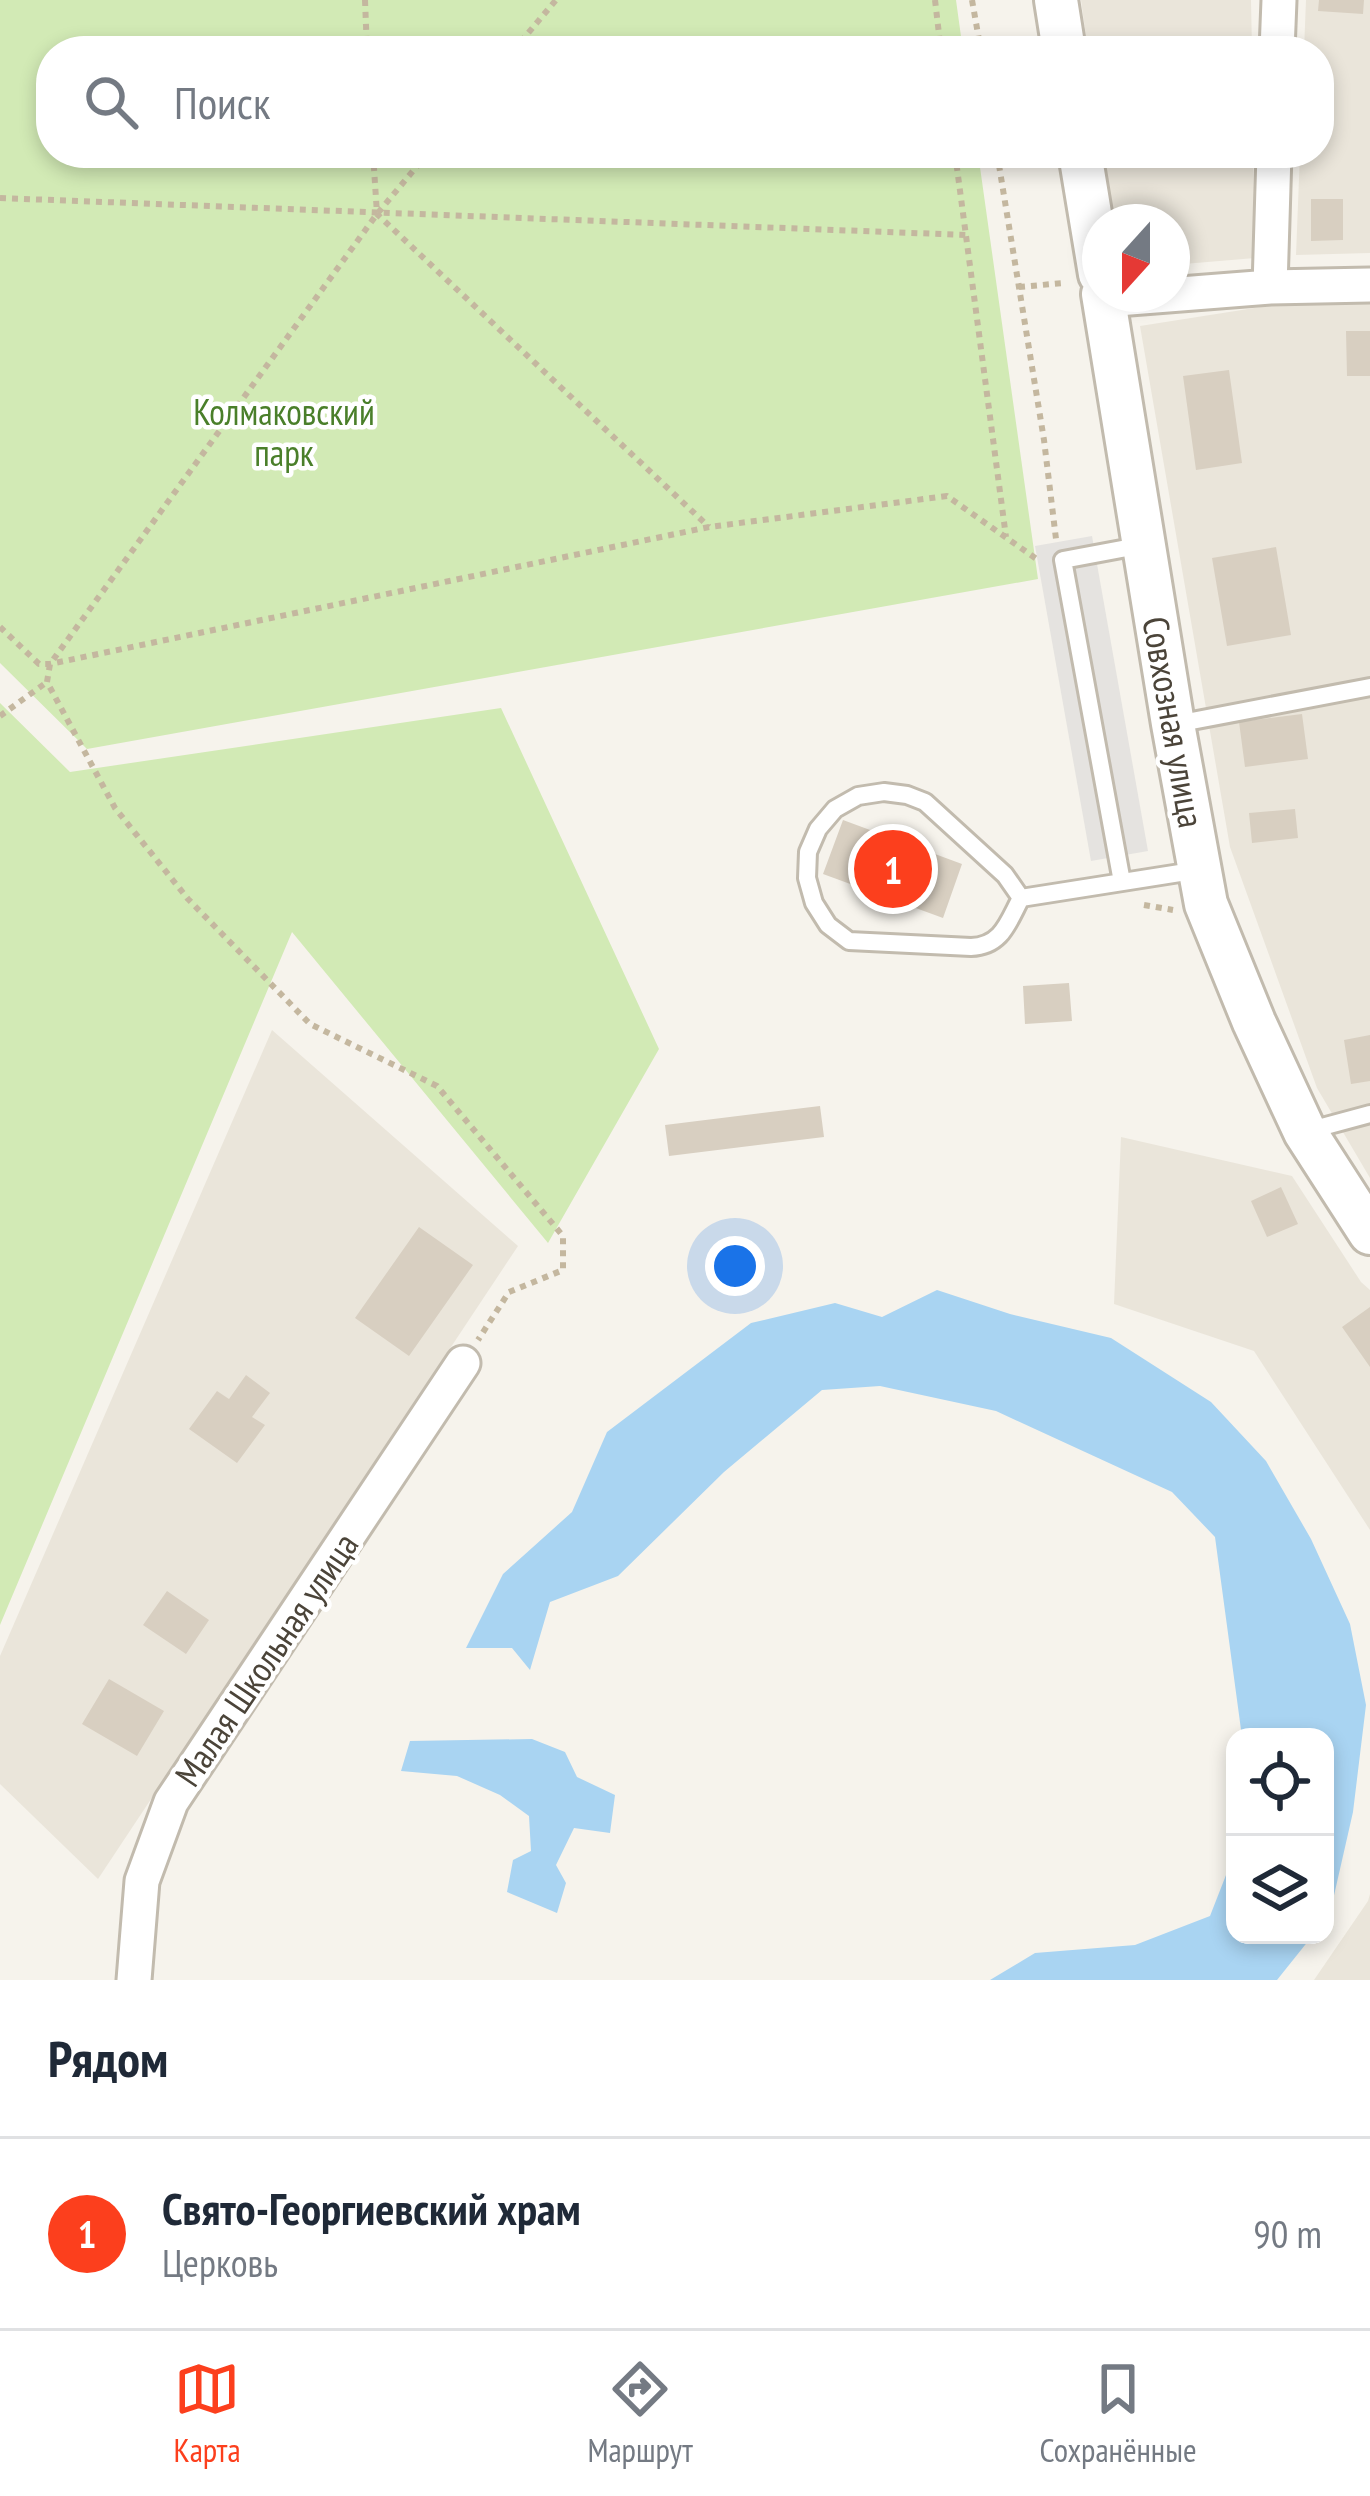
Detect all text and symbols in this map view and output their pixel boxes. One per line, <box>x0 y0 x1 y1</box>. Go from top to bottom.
search box <box>36 36 1334 168</box>
icon: search <box>78 69 144 135</box>
text: Поиск <box>174 73 270 131</box>
north arrow <box>1082 204 1190 312</box>
park label: Колмаковский парк <box>193 388 375 476</box>
street label: Совхозная улица <box>1132 613 1216 831</box>
pin: 1 <box>854 824 932 914</box>
your location <box>705 1236 765 1296</box>
street label: Малая Школьная улица <box>164 1523 368 1795</box>
map controls <box>1226 1728 1334 1944</box>
button: locate <box>1226 1728 1334 1836</box>
button: layers <box>1226 1836 1334 1944</box>
text: Рядом <box>48 2025 168 2091</box>
text: Свято-Георгиевский храм <box>162 2179 581 2237</box>
text: 1 <box>78 2208 96 2259</box>
text: 90 m <box>1253 2208 1322 2259</box>
text: Церковь <box>162 2237 278 2288</box>
tab: Карта <box>173 2356 241 2471</box>
tab: Маршрут <box>587 2356 693 2471</box>
tab: Сохранённые <box>1040 2356 1197 2471</box>

